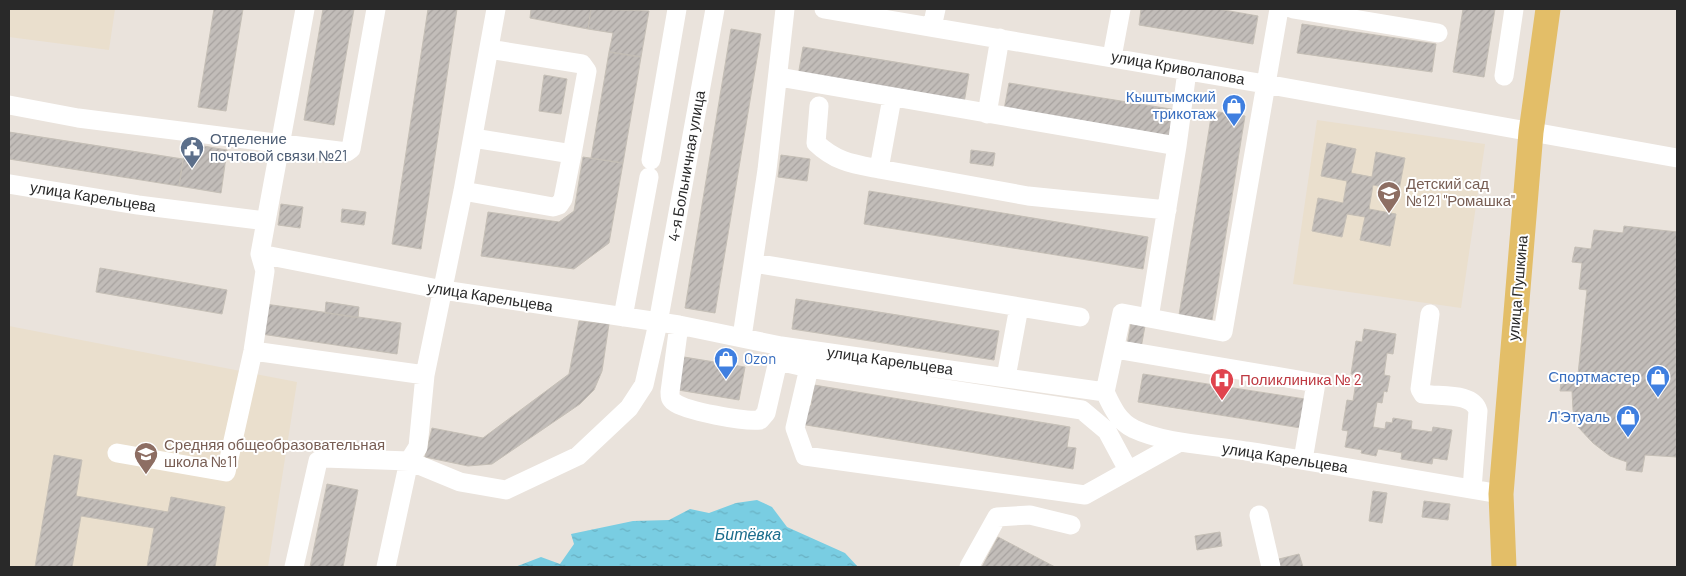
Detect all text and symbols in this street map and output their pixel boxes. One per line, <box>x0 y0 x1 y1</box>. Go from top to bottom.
street label: улица Криволапова <box>1110 46 1247 88</box>
place label: Кыштымский трикотаж <box>1126 87 1216 122</box>
street label: 4-я Больничная улица <box>664 88 708 243</box>
shop icon: Кыштымский трикотаж <box>1221 93 1247 127</box>
place label: Отделение почтовой связи №21 <box>210 129 347 164</box>
public building icon: Отделение почтовой связи №21 <box>179 135 205 169</box>
place label: Детский сад №121 "Ромашка" <box>1406 174 1515 209</box>
street label: улица Карельцева <box>29 177 158 215</box>
school or university icon: Детский сад №121 "Ромашка" <box>1376 180 1402 214</box>
street label: улица Пушкина <box>1503 234 1531 342</box>
street label: улица Карельцева <box>426 277 555 315</box>
street label: улица Карельцева <box>826 342 955 378</box>
shop icon: Ozon <box>713 346 739 380</box>
place label: Ozon <box>744 349 776 367</box>
shop icon: Спортмастер <box>1645 364 1671 398</box>
hospital icon: Поликлиника № 2 <box>1209 367 1235 401</box>
place label: Спортмастер <box>1548 367 1640 385</box>
place label: Поликлиника № 2 <box>1240 370 1362 388</box>
shop icon: Л'Этуаль <box>1615 404 1641 438</box>
place label: Л'Этуаль <box>1548 407 1610 425</box>
place label: Средняя общеобразовательная школа №11 <box>164 435 385 470</box>
street label: улица Карельцева <box>1221 438 1350 476</box>
school or university icon: Средняя общеобразовательная школа №11 <box>133 441 159 475</box>
water label: Битёвка <box>715 524 781 543</box>

